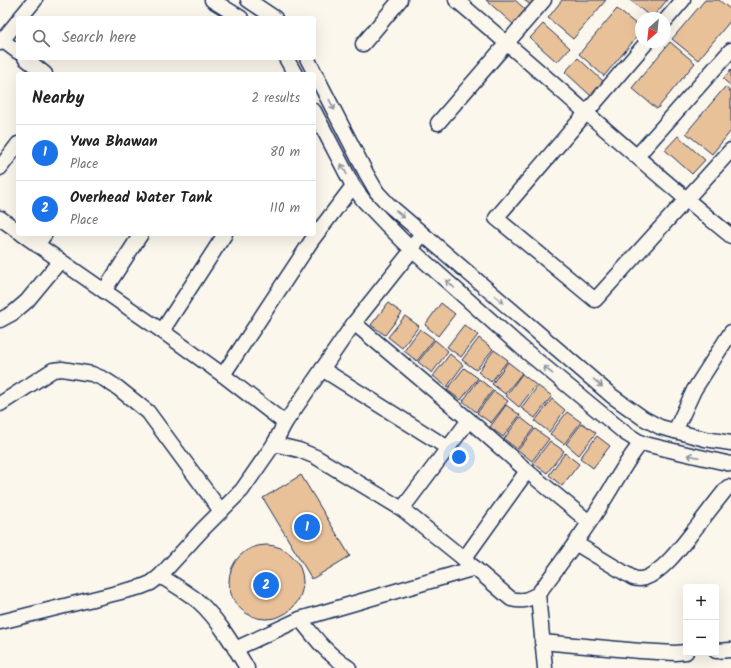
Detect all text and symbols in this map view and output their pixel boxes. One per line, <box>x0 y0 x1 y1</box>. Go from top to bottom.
north arrow <box>635 12 671 48</box>
search box <box>16 16 316 60</box>
text: Search here <box>62 26 136 50</box>
icon: search <box>30 27 52 49</box>
text: Nearby <box>32 85 84 112</box>
text: 2 results <box>252 88 300 109</box>
one-way arrow <box>328 99 336 111</box>
text: Yuva Bhawan <box>70 130 158 154</box>
text: 1 <box>43 142 47 163</box>
text: 80 m <box>270 142 300 163</box>
text: Place <box>70 154 98 175</box>
one-way arrow <box>339 163 347 175</box>
text: Overhead Water Tank <box>70 186 212 210</box>
text: 2 <box>41 198 49 219</box>
text: 110 m <box>270 198 300 219</box>
text: Place <box>70 210 98 231</box>
one-way arrow <box>395 210 405 219</box>
one-way arrow <box>446 280 456 289</box>
one-way arrow <box>493 294 504 303</box>
one-way arrow <box>543 365 553 374</box>
one-way arrow <box>592 379 603 388</box>
your location <box>449 447 469 467</box>
one-way arrow <box>687 451 700 459</box>
pin: 1 <box>294 512 320 542</box>
pin: 2 <box>253 570 279 600</box>
map controls <box>683 584 719 656</box>
button: + <box>683 584 719 620</box>
button: − <box>683 620 719 656</box>

